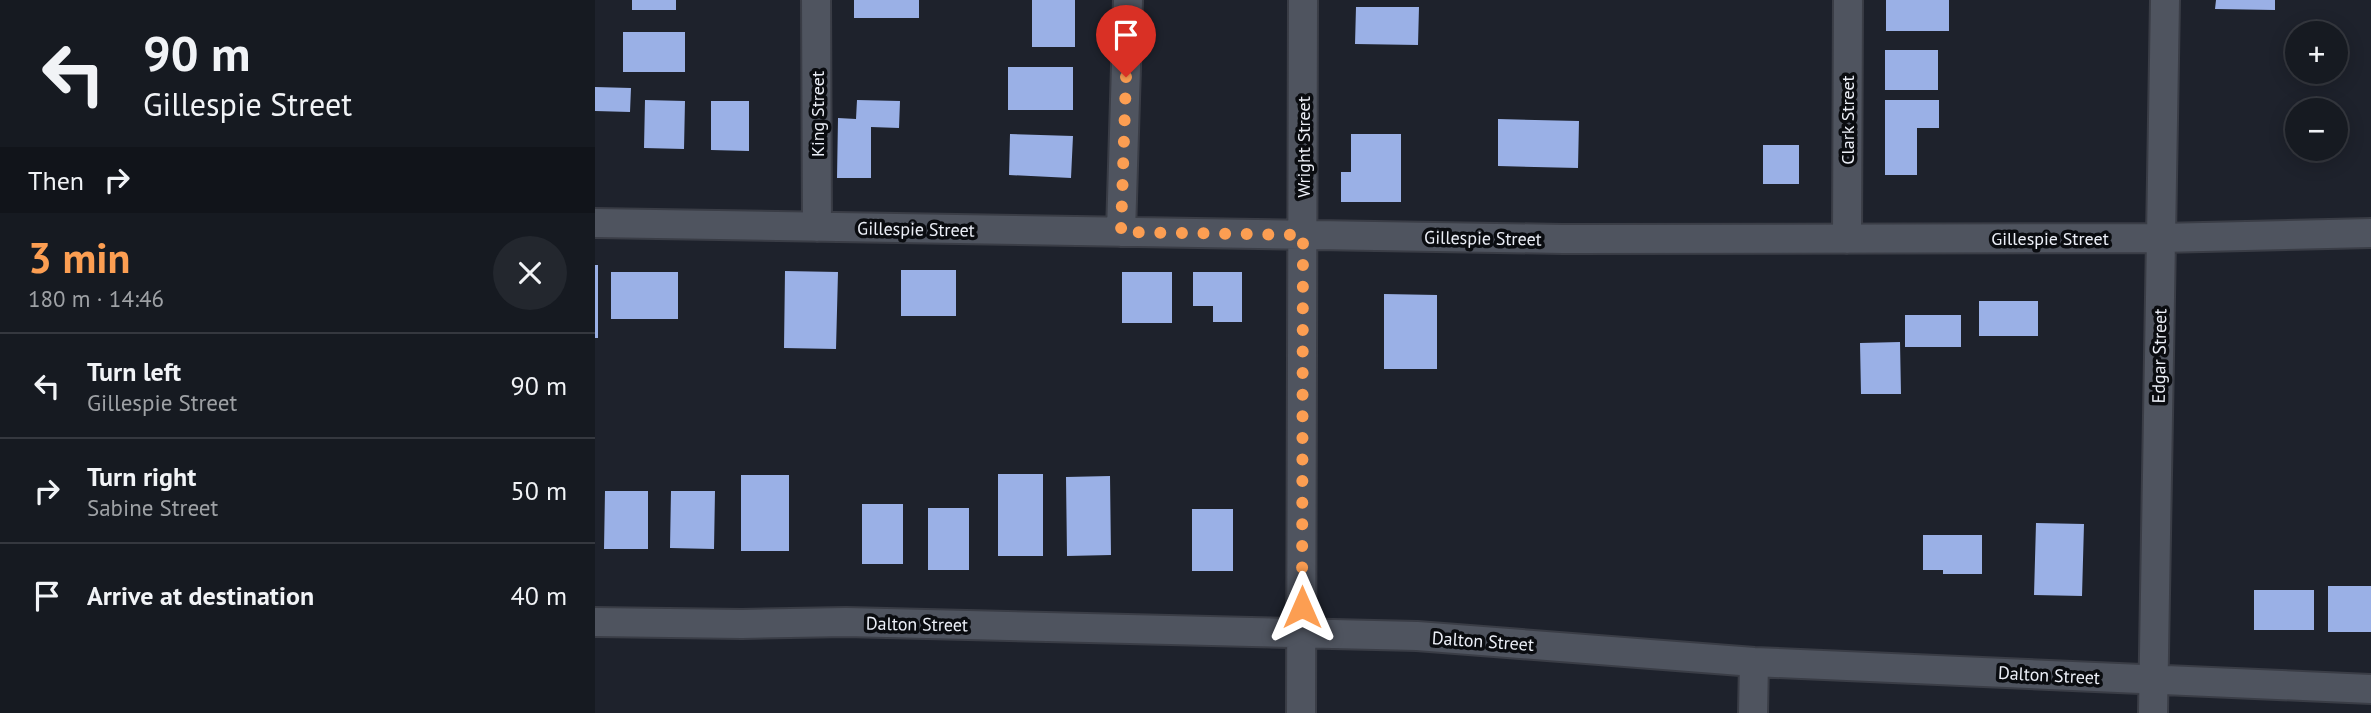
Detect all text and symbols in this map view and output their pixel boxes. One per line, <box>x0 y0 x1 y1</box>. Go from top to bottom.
pin <box>1096 5 1156 77</box>
icon: arrive <box>1107 16 1145 54</box>
text: 90 m <box>143 21 250 85</box>
map controls <box>2285 21 2348 161</box>
button: + <box>2285 21 2348 84</box>
icon: left <box>28 28 119 119</box>
street label: King Street <box>806 71 829 157</box>
street label: Clark Street <box>1836 75 1859 165</box>
text: Gillespie Street <box>143 83 352 125</box>
street label: Wright Street <box>1292 96 1315 198</box>
button: − <box>2285 98 2348 161</box>
icon: right <box>98 161 136 199</box>
text: Then <box>28 164 84 197</box>
street label: Gillespie Street <box>857 216 975 242</box>
street label: Gillespie Street <box>1424 225 1542 251</box>
street label: Gillespie Street <box>1991 227 2109 250</box>
text: 3 min <box>28 230 130 285</box>
button: close <box>493 236 567 310</box>
text: 180 m · 14:46 <box>28 284 164 313</box>
street label: Edgar Street <box>2147 308 2171 404</box>
text: Turn left <box>87 355 181 388</box>
icon: left <box>28 367 66 405</box>
text: 90 m <box>511 369 567 402</box>
text: Gillespie Street <box>87 388 237 417</box>
text: Turn right <box>87 460 196 493</box>
icon: right <box>28 472 66 510</box>
text: 50 m <box>511 474 567 507</box>
text: Sabine Street <box>87 493 218 522</box>
position arrow <box>1265 570 1339 644</box>
icon: arrive <box>28 577 66 615</box>
text: Arrive at destination <box>87 579 314 612</box>
text: 40 m <box>511 579 567 612</box>
street label: Dalton Street <box>866 612 968 636</box>
street label: Dalton Street <box>1431 626 1535 656</box>
street label: Dalton Street <box>1997 661 2101 689</box>

